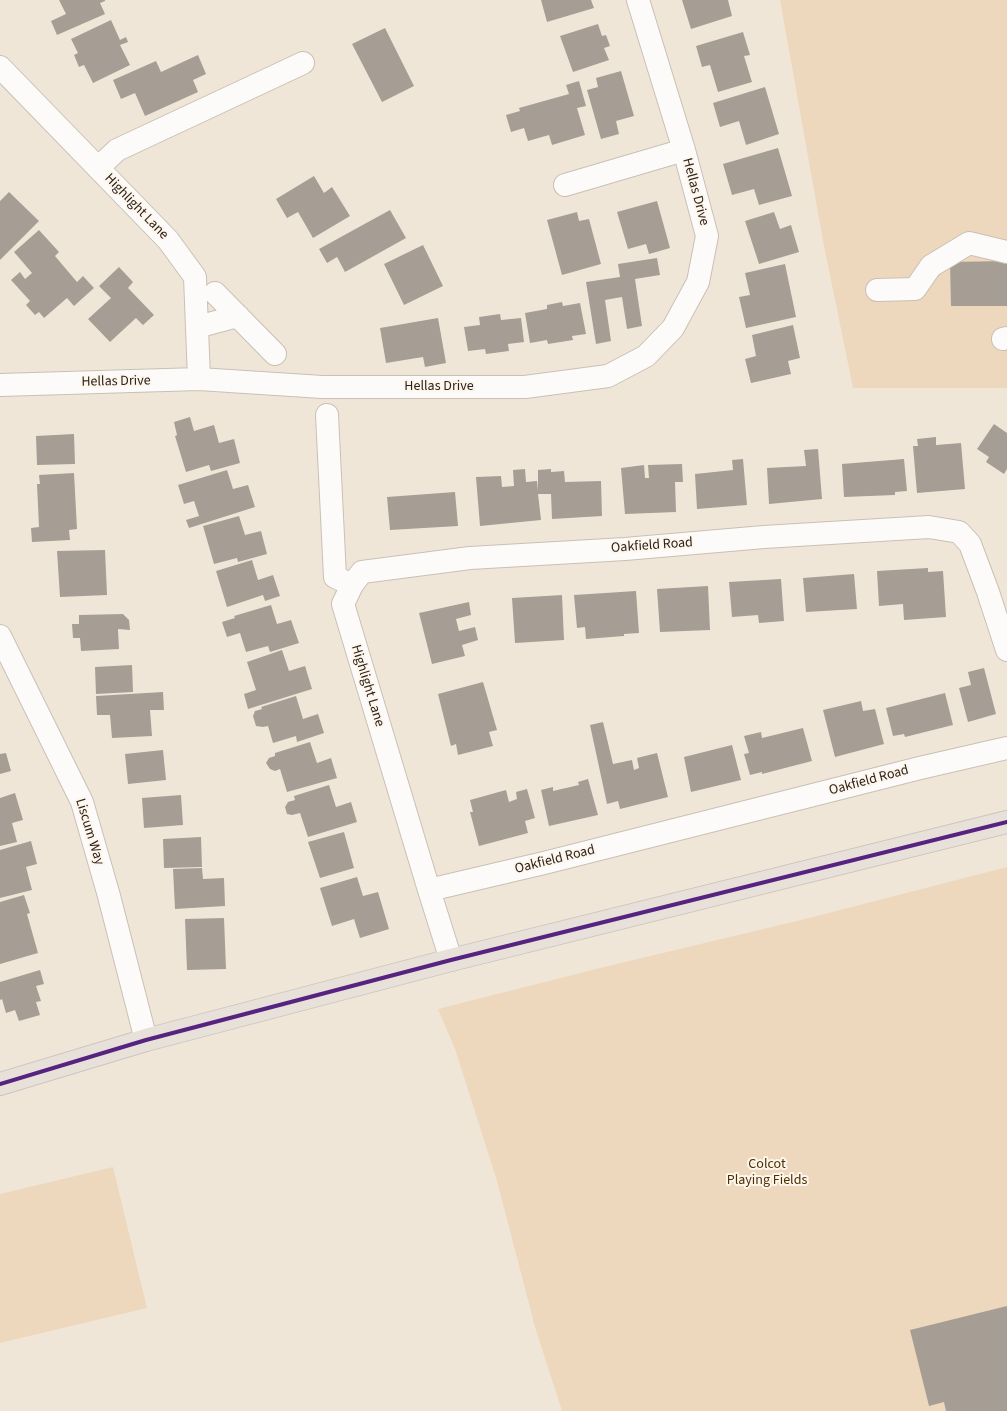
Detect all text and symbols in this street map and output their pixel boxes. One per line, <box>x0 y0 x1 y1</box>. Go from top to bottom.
street label: Hellas Drive <box>678 156 712 228</box>
street label: Highlight Lane <box>100 171 172 243</box>
street label: Hellas Drive <box>81 373 151 391</box>
street label: Hellas Drive <box>404 379 474 395</box>
street label: Oakfield Road <box>611 535 693 557</box>
street label: Highlight Lane <box>347 643 387 729</box>
street label: Oakfield Road <box>827 762 911 800</box>
street label: Liscum Way <box>71 797 107 867</box>
street label: Oakfield Road <box>513 842 597 878</box>
park label: Colcot Playing Fields <box>727 1157 807 1190</box>

